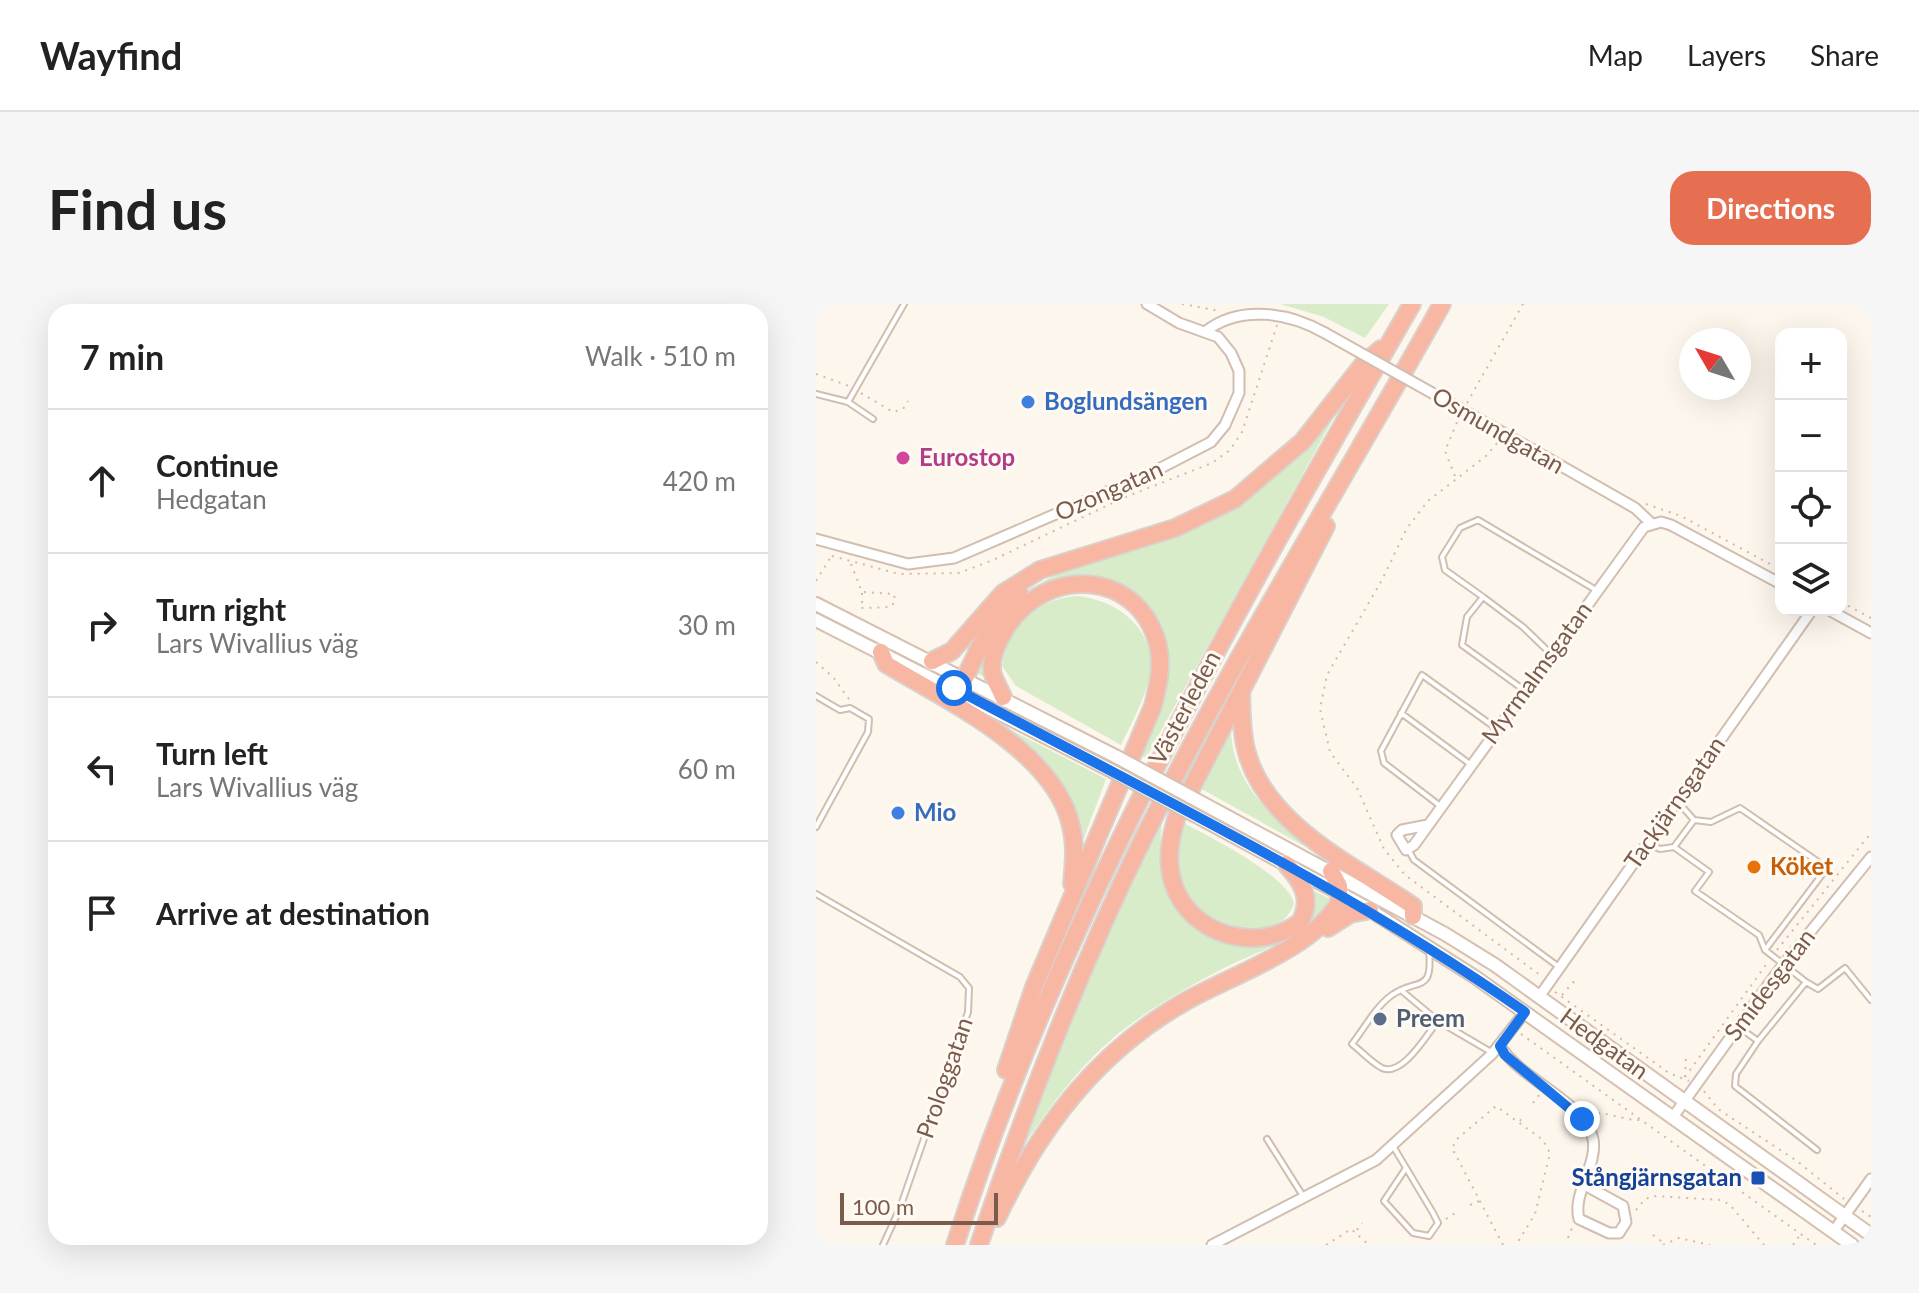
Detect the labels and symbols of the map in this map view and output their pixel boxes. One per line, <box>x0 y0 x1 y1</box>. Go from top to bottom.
north arrow <box>1679 328 1751 400</box>
street label: Osmundgatan <box>1428 380 1570 479</box>
place label: Boglundsängen <box>1044 386 1208 415</box>
marker: Boglundsängen <box>1019 393 1037 411</box>
place label: Eurostop <box>919 442 1015 471</box>
marker: Eurostop <box>894 449 912 467</box>
street label: Ozongatan <box>1050 453 1167 526</box>
street label: Myrmalmsgatan <box>1474 595 1597 749</box>
street label: Västerleden <box>1142 645 1226 769</box>
route start <box>936 670 972 706</box>
street label: Tackjärnsgatan <box>1617 730 1730 874</box>
place label: Mio <box>914 797 956 826</box>
marker: Mio <box>889 804 907 822</box>
place label: Köket <box>1770 851 1833 880</box>
marker: Köket <box>1745 858 1763 876</box>
street label: Smidesgatan <box>1717 922 1820 1046</box>
street label: Hedgatan <box>1555 1001 1655 1085</box>
place label: Preem <box>1396 1003 1465 1032</box>
marker: Preem <box>1371 1010 1389 1028</box>
street label: Prologgatan <box>909 1013 978 1142</box>
route end <box>1564 1101 1600 1137</box>
place label: Stångjärnsgatan <box>1572 1162 1742 1191</box>
marker: Stångjärnsgatan <box>1749 1169 1767 1187</box>
scale bar <box>840 1189 998 1225</box>

